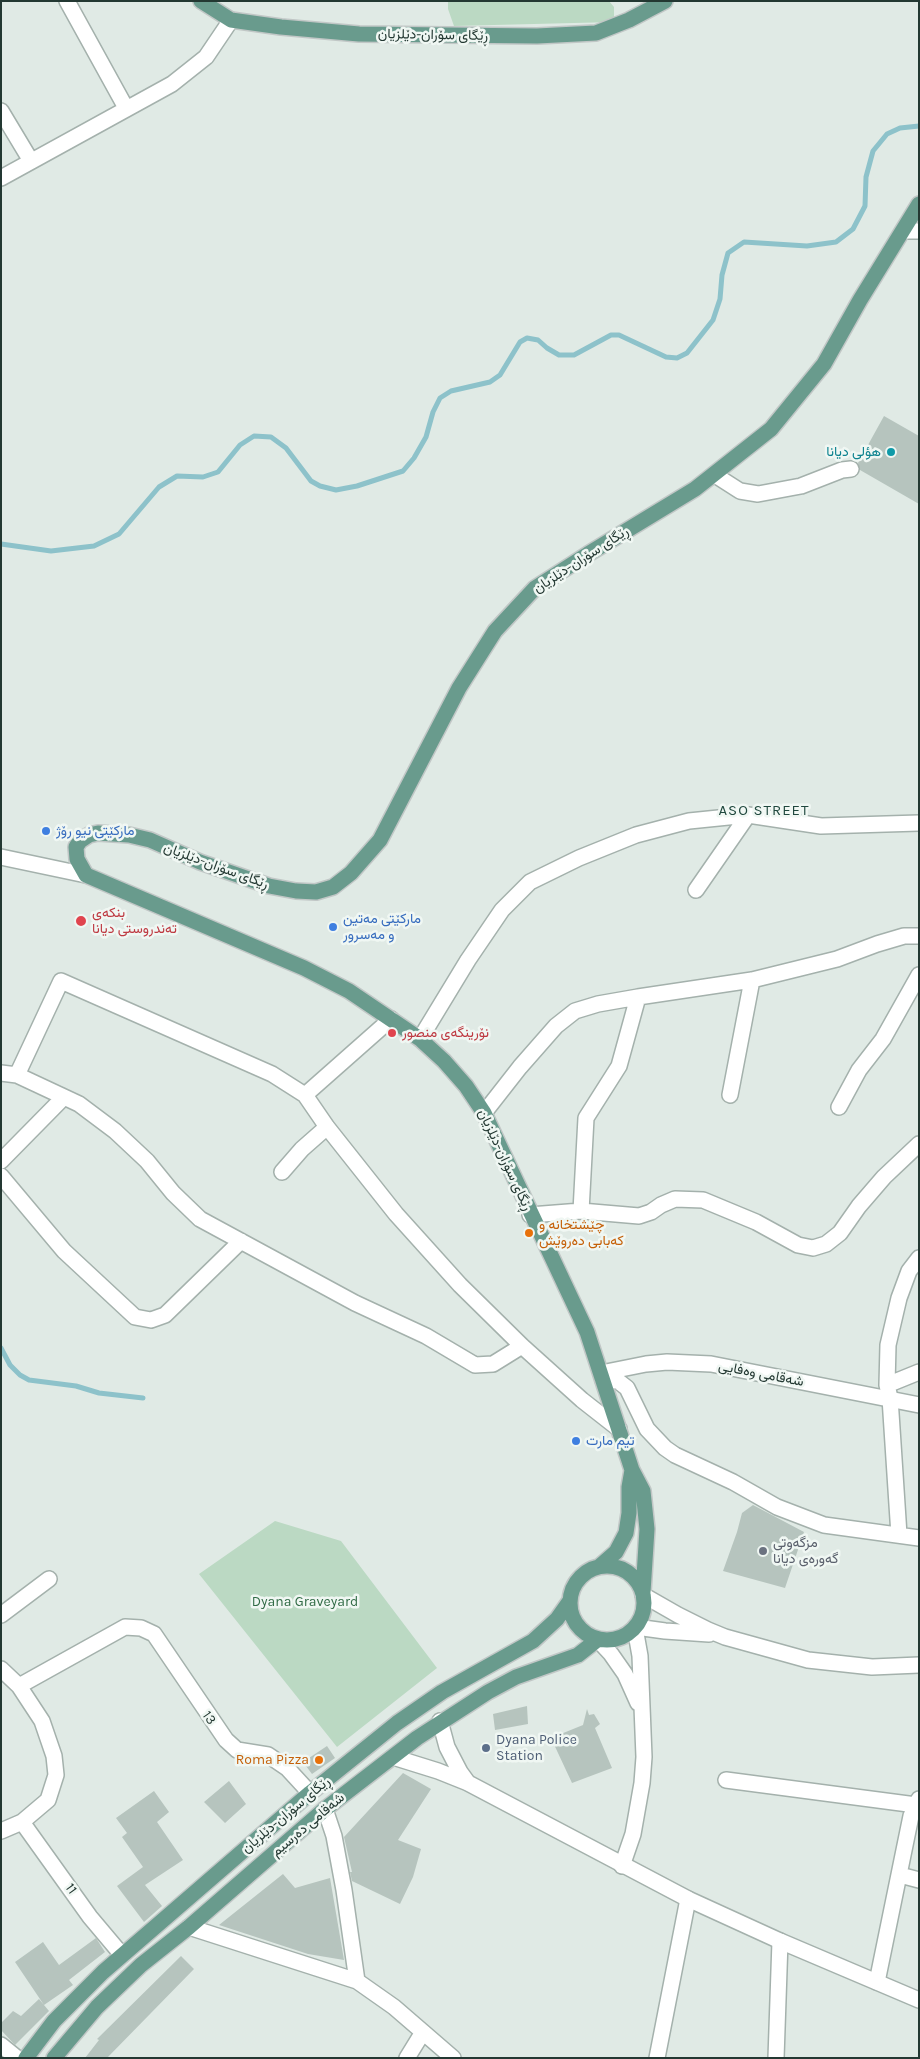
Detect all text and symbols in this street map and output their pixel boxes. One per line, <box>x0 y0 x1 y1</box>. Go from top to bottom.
street label: ڕێگای سۆران-دێلزیان <box>378 26 488 44</box>
place label: هؤلى ديانا <box>826 444 881 460</box>
marker: هؤلى ديانا <box>885 446 897 458</box>
street label: ڕێگای سۆران-دێلزیان <box>530 523 632 597</box>
district label: ASO STREET <box>717 802 811 820</box>
place label: مارکێتی نیو رۆژ <box>56 823 135 839</box>
marker: مارکێتی نیو رۆژ <box>40 825 52 837</box>
street label: ڕێگای سۆران-دێلزیان <box>161 839 271 893</box>
place label: بنکەی تەندروستی دیانا <box>92 905 177 938</box>
place label: مارکێتی مەتین و مەسرور <box>343 911 421 944</box>
marker: بنکەی تەندروستی دیانا <box>74 914 88 928</box>
marker: مارکێتی مەتین و مەسرور <box>327 921 339 933</box>
place label: نۆرینگه‌ی منصور <box>402 1025 489 1041</box>
marker: نۆرینگه‌ی منصور <box>386 1027 398 1039</box>
street label: ڕێگای سۆران-دێلزیان <box>474 1106 536 1214</box>
place label: چێشتخانە و کەبابی دەروێش <box>539 1217 624 1250</box>
marker: چێشتخانە و کەبابی دەروێش <box>523 1227 535 1239</box>
street label: شەقامی وەفایی <box>717 1357 805 1391</box>
place label: تیم مارت <box>586 1433 635 1449</box>
marker: تیم مارت <box>570 1435 582 1447</box>
place label: مزگەوتی گەورەی دیانا <box>773 1535 838 1568</box>
marker: مزگەوتی گەورەی دیانا <box>757 1545 769 1557</box>
park label: Dyana Graveyard <box>252 1594 358 1610</box>
street label: 13 <box>198 1708 220 1728</box>
place label: Dyana Police Station <box>496 1732 577 1764</box>
marker: Dyana Police Station <box>480 1742 492 1754</box>
place label: Roma Pizza <box>236 1752 309 1768</box>
marker: Roma Pizza <box>313 1754 325 1766</box>
street label: ڕێگای سۆران-دێلزیان <box>238 1773 334 1857</box>
street label: شەقامی دەرسیم <box>268 1790 348 1860</box>
street label: 11 <box>61 1880 81 1898</box>

